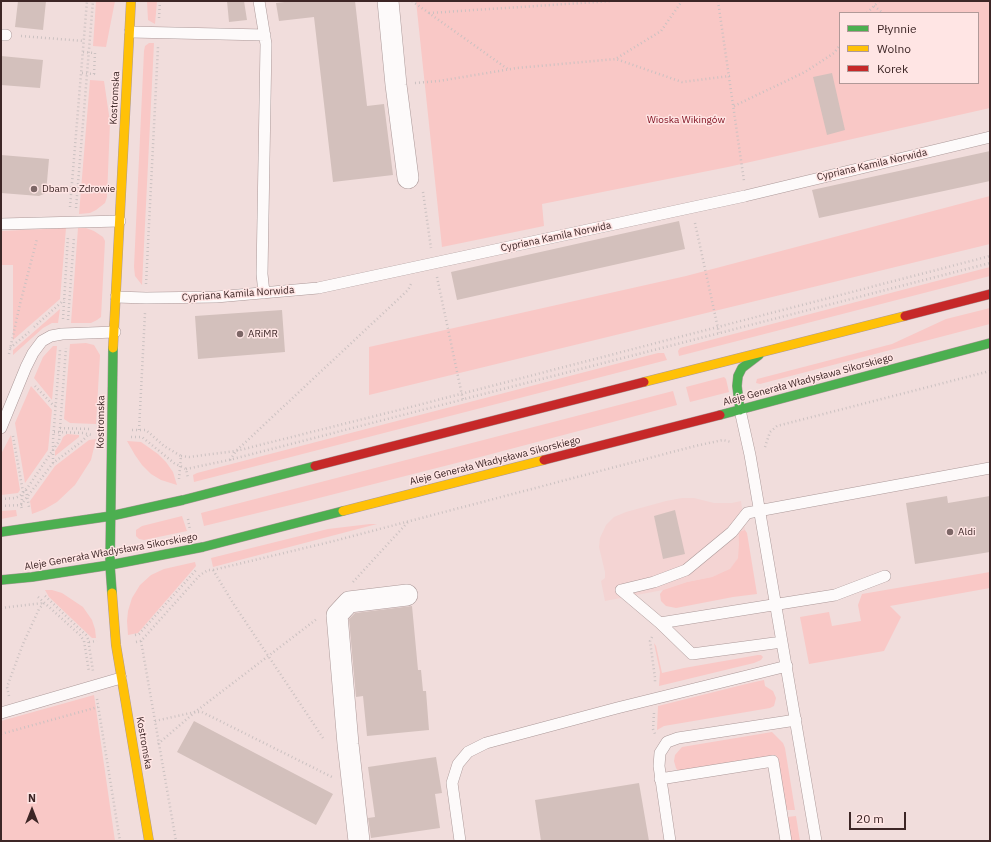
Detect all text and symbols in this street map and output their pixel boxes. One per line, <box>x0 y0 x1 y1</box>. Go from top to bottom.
legend <box>839 12 979 84</box>
text: Płynnie <box>877 21 917 36</box>
text: Wolno <box>877 41 911 56</box>
text: Korek <box>877 61 908 76</box>
street label: Kostromska <box>108 71 122 125</box>
park label: Wioska Wikingów <box>647 114 725 126</box>
street label: Cypriana Kamila Norwida <box>816 146 928 184</box>
place label: Dbam o Zdrowie <box>42 183 115 195</box>
marker: Dbam o Zdrowie <box>29 184 39 194</box>
street label: Cypriana Kamila Norwida <box>500 219 612 255</box>
street label: Cypriana Kamila Norwida <box>181 284 295 304</box>
place label: ARiMR <box>248 328 278 340</box>
marker: ARiMR <box>235 329 245 339</box>
street label: Aleje Generała Władysława Sikorskiego <box>722 351 894 409</box>
street label: Kostromska <box>95 395 107 449</box>
street label: Aleje Generała Władysława Sikorskiego <box>408 434 582 488</box>
place label: Aldi <box>958 526 975 538</box>
marker: Aldi <box>945 527 955 537</box>
street label: Aleje Generała Władysława Sikorskiego <box>23 531 199 573</box>
street label: Kostromska <box>133 716 155 770</box>
north arrow <box>12 790 52 830</box>
text: N <box>28 791 36 805</box>
scale bar <box>851 804 908 830</box>
text: 20 m <box>856 811 884 826</box>

